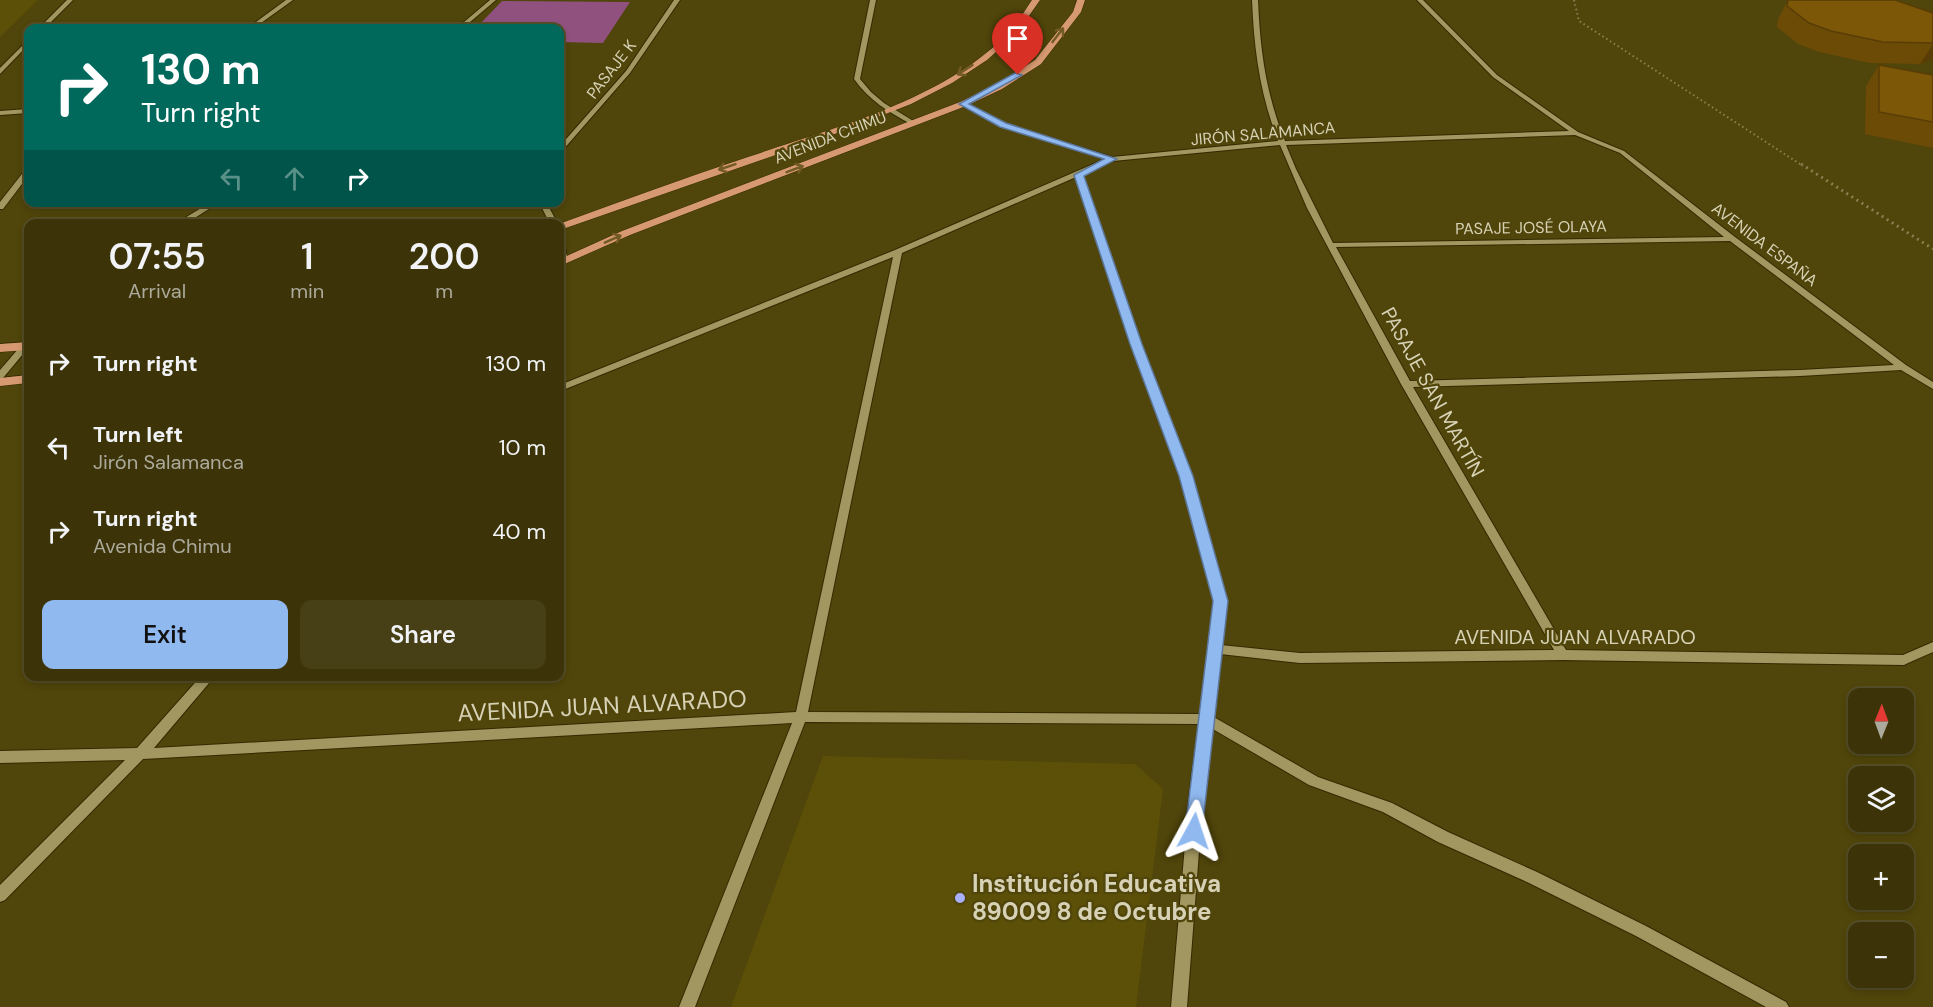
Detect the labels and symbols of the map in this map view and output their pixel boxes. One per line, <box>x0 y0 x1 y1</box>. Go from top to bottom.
pin <box>992 13 1043 75</box>
one-way arrow <box>1052 28 1065 44</box>
street label: PASAJE K <box>582 36 641 103</box>
one-way arrow <box>957 64 974 76</box>
street label: AVENIDA CHIMU <box>771 106 889 169</box>
street label: JIRÓN SALAMANCA <box>1190 117 1336 150</box>
one-way arrow <box>785 162 803 173</box>
one-way arrow <box>718 163 737 174</box>
street label: AVENIDA ESPAÑA <box>1708 198 1822 291</box>
street label: PASAJE JOSÉ OLAYA <box>1455 216 1607 239</box>
one-way arrow <box>604 233 622 244</box>
street label: PASAJE SAN MARTÍN <box>1375 302 1491 482</box>
street label: AVENIDA JUAN ALVARADO <box>1454 624 1696 650</box>
street label: AVENIDA JUAN ALVARADO <box>457 682 747 729</box>
north arrow <box>1848 688 1914 754</box>
position arrow <box>1162 799 1226 863</box>
place label: Institución Educativa 89009 8 de Octubre <box>972 868 1221 927</box>
marker: Institución Educativa 89009 8 de Octubre <box>953 891 967 905</box>

